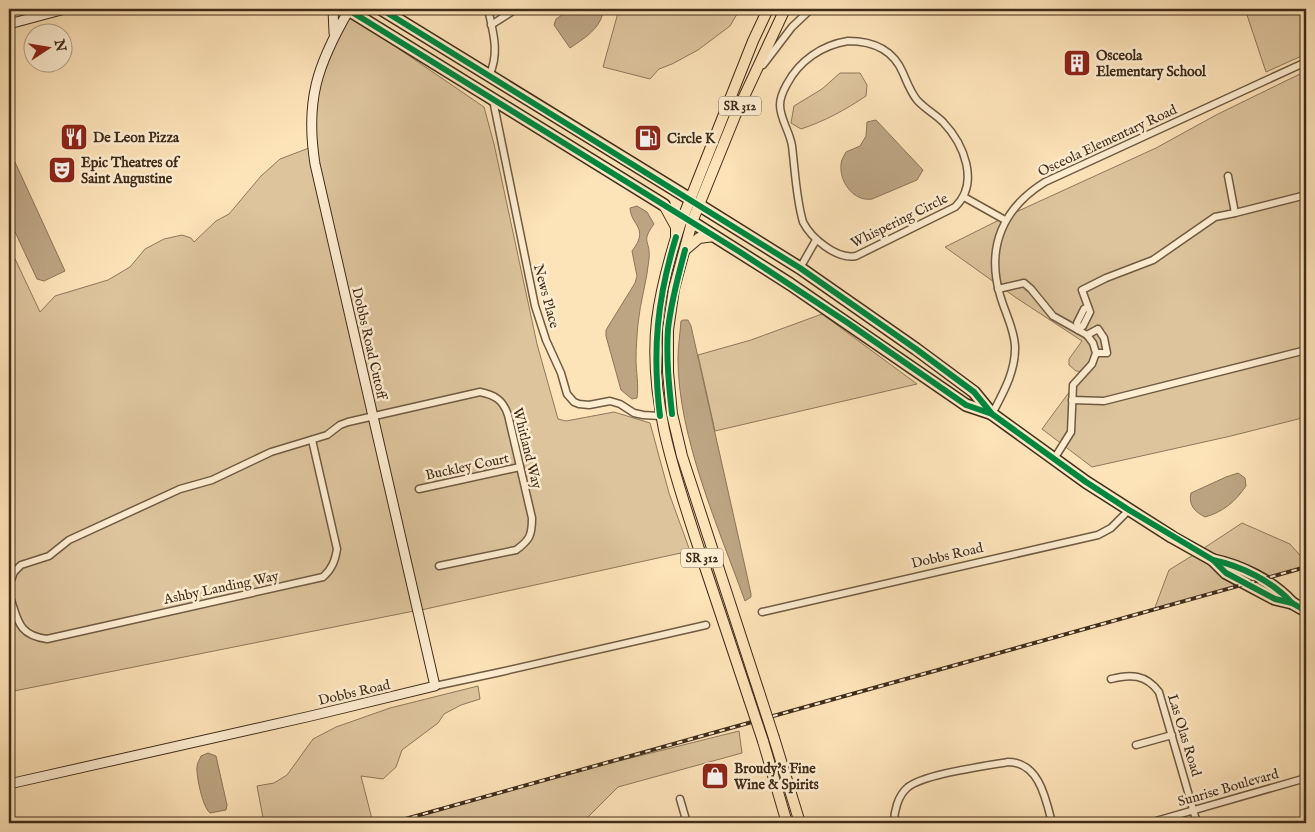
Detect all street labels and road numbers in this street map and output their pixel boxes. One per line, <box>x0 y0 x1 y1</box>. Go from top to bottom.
road number: SR 312 <box>719 96 761 115</box>
street label: Osceola Elementary Road <box>1035 101 1180 181</box>
street label: Whispering Circle <box>848 189 952 252</box>
street label: News Place <box>529 262 563 331</box>
street label: Dobbs Road Cutoff <box>347 285 391 403</box>
street label: Whitland Way <box>508 406 546 491</box>
street label: Buckley Court <box>424 449 511 485</box>
street label: Dobbs Road <box>909 539 986 573</box>
road number: SR 312 <box>681 548 723 568</box>
street label: Ashby Landing Way <box>161 567 280 609</box>
street label: Dobbs Road <box>316 676 393 710</box>
street label: Las Olas Road <box>1163 692 1205 779</box>
street label: Sunrise Boulevard <box>1176 765 1281 811</box>

